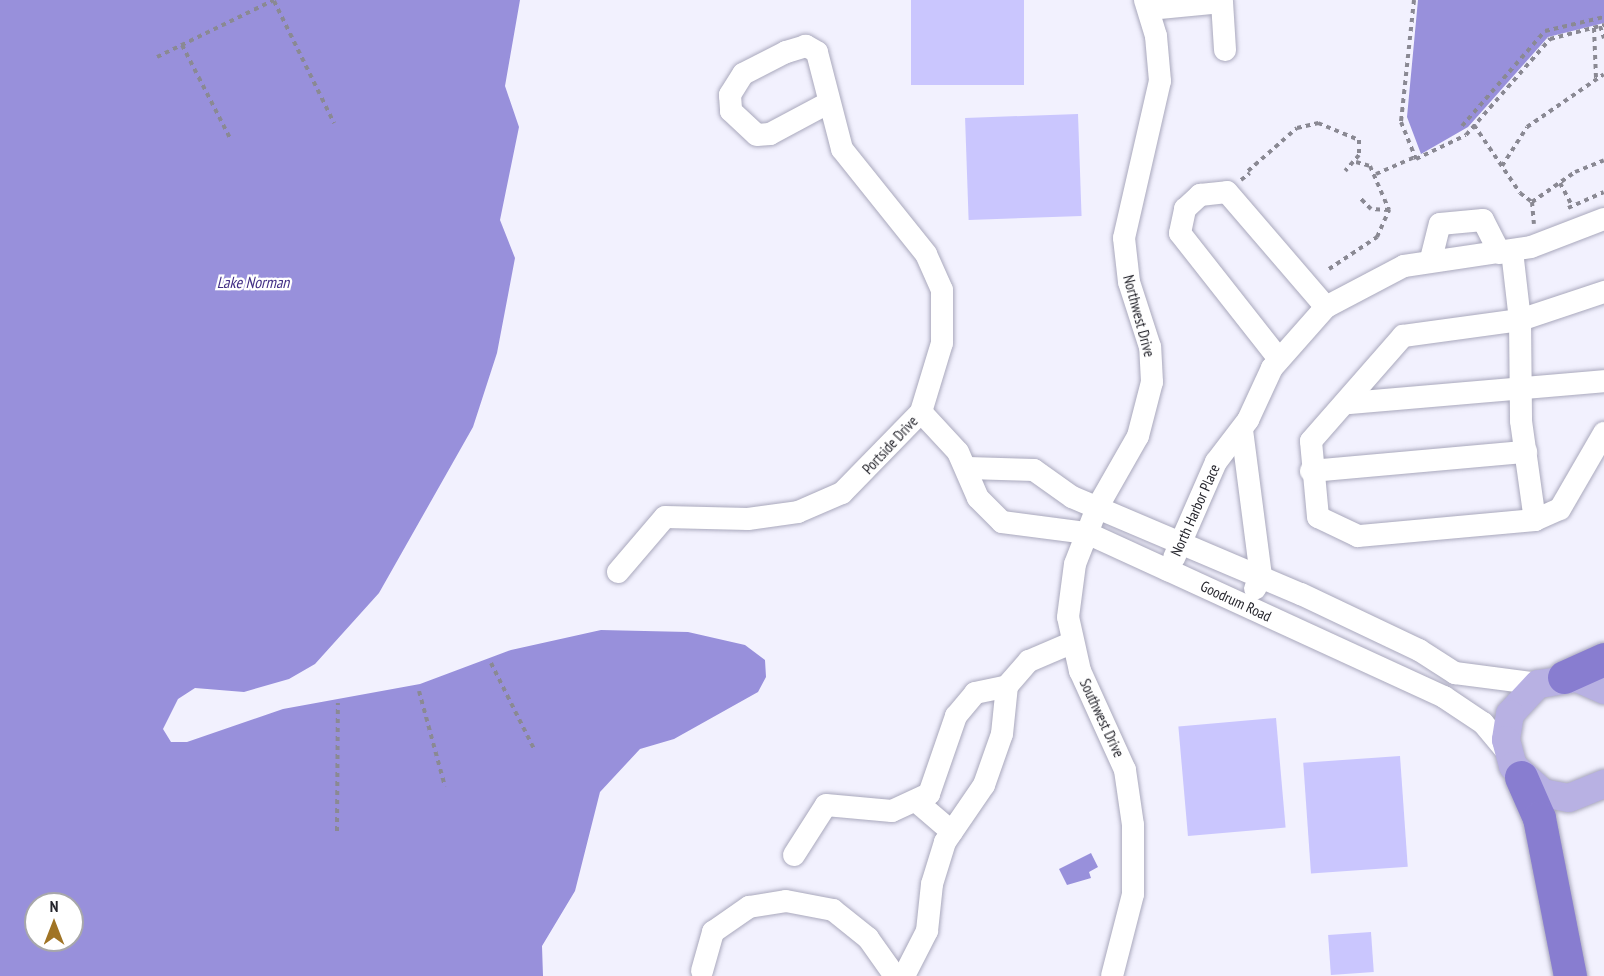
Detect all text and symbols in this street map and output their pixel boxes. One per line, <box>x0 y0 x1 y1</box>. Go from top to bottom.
water label: Lake Norman <box>217 272 289 292</box>
street label: Northwest Drive <box>1119 273 1159 359</box>
street label: Portside Drive <box>859 412 921 478</box>
street label: North Harbor Place <box>1167 461 1223 559</box>
street label: Goodrum Road <box>1198 577 1274 625</box>
street label: Southwest Drive <box>1076 676 1128 760</box>
north arrow <box>24 892 84 952</box>
text: N <box>50 896 58 916</box>

